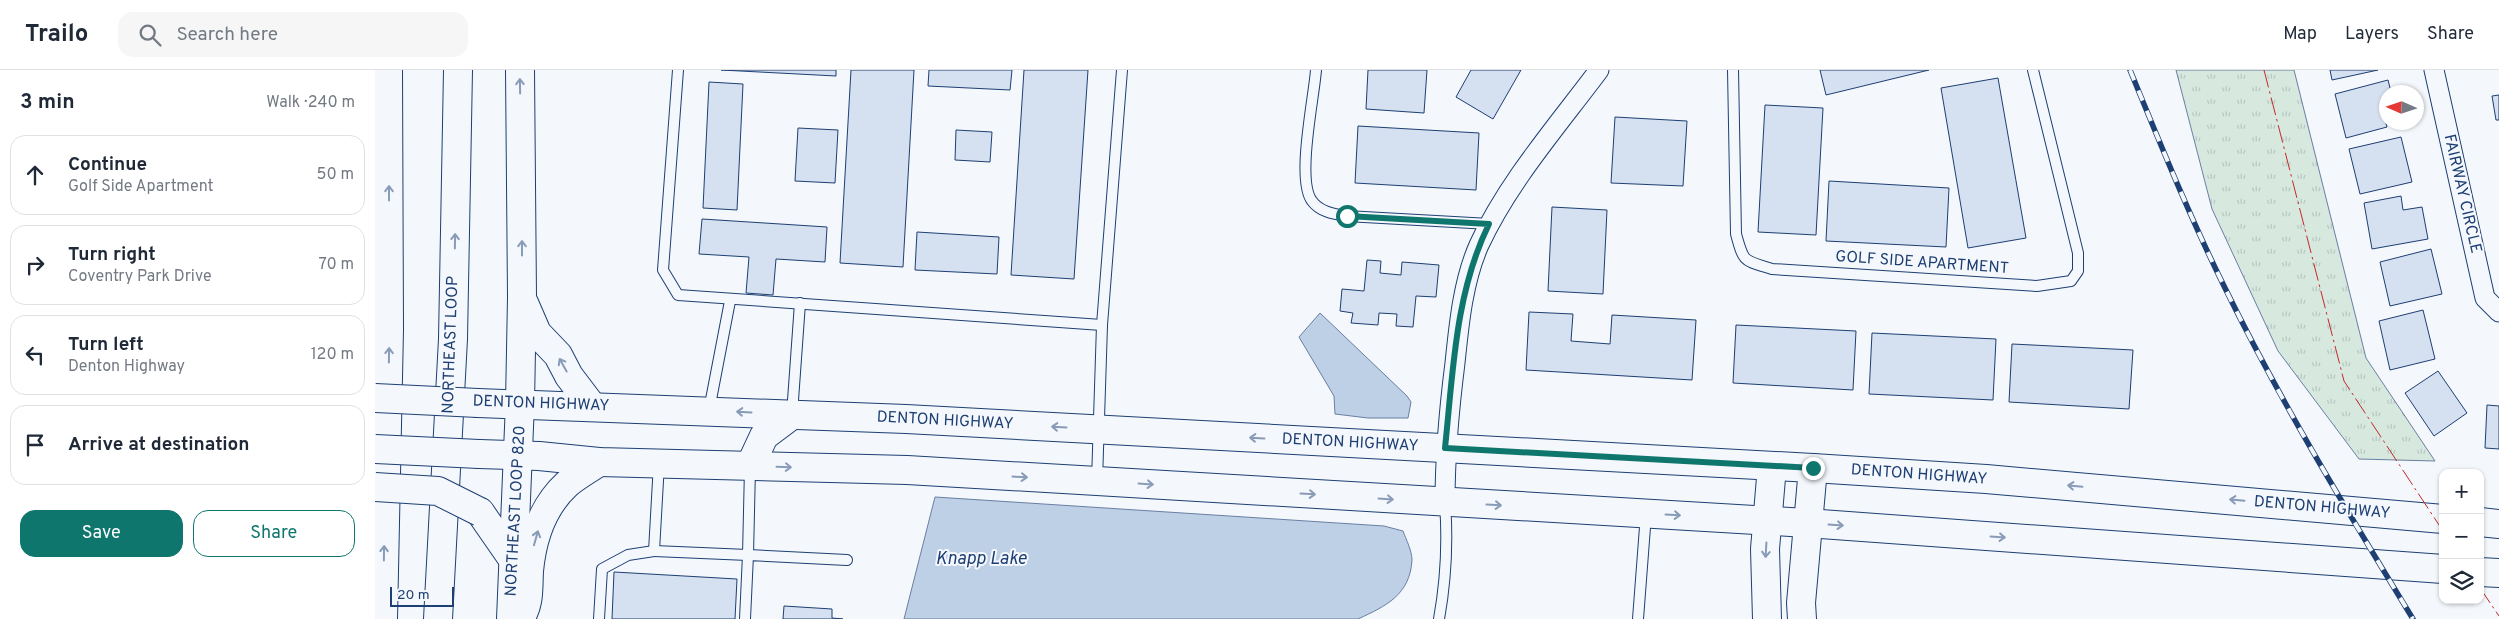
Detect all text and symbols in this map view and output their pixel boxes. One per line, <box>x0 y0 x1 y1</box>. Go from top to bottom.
search box <box>118 12 468 57</box>
text: Trailo <box>25 20 88 50</box>
icon: search <box>136 21 164 49</box>
text: Search here <box>176 23 278 47</box>
text: Map <box>2283 23 2317 46</box>
text: Layers <box>2345 23 2399 46</box>
text: Share <box>2427 23 2474 46</box>
one-way arrow <box>515 78 525 94</box>
north arrow <box>2379 85 2424 130</box>
text: 3 min <box>20 89 75 116</box>
text: Walk · 240 m <box>266 93 355 113</box>
street label: FAIRWAY CIRCLE <box>2439 132 2485 256</box>
text: Continue <box>68 153 147 177</box>
icon: ahead <box>21 161 49 189</box>
text: 50 m <box>317 165 354 185</box>
text: Golf Side Apartment <box>68 177 214 197</box>
one-way arrow <box>384 185 393 201</box>
route start <box>1336 205 1359 228</box>
one-way arrow <box>450 233 459 249</box>
one-way arrow <box>517 241 527 257</box>
text: Turn right <box>68 243 156 267</box>
street label: GOLF SIDE APARTMENT <box>1835 247 2009 279</box>
icon: right <box>21 251 49 279</box>
text: 70 m <box>319 255 354 275</box>
text: Coventry Park Drive <box>68 267 212 287</box>
street label: NORTHEAST LOOP <box>439 276 463 414</box>
text: Turn left <box>68 333 144 357</box>
icon: left <box>21 341 49 369</box>
text: 120 m <box>311 345 354 365</box>
one-way arrow <box>384 348 393 364</box>
text: Denton Highway <box>68 357 185 377</box>
one-way arrow <box>558 359 568 373</box>
street label: DENTON HIGHWAY <box>472 392 610 416</box>
street label: DENTON HIGHWAY <box>876 407 1014 435</box>
one-way arrow <box>736 408 752 417</box>
one-way arrow <box>1052 422 1068 431</box>
street label: NORTHEAST LOOP 820 <box>502 425 530 597</box>
street label: DENTON HIGHWAY <box>1281 429 1419 457</box>
icon: arrive <box>21 431 49 459</box>
text: Arrive at destination <box>68 433 249 457</box>
one-way arrow <box>1249 434 1265 443</box>
route end <box>1802 457 1825 480</box>
street label: DENTON HIGHWAY <box>1850 460 1988 490</box>
one-way arrow <box>775 462 791 471</box>
map controls <box>2439 469 2484 604</box>
button: + <box>2439 469 2484 514</box>
one-way arrow <box>1012 472 1028 481</box>
one-way arrow <box>1138 479 1154 488</box>
one-way arrow <box>2068 482 2084 491</box>
one-way arrow <box>1300 489 1316 498</box>
street label: DENTON HIGHWAY <box>2253 492 2391 524</box>
one-way arrow <box>1378 494 1394 503</box>
one-way arrow <box>2230 495 2246 505</box>
one-way arrow <box>1485 501 1501 510</box>
button: Save <box>20 510 183 557</box>
button: Share <box>193 510 355 557</box>
one-way arrow <box>1665 510 1681 519</box>
button: − <box>2439 514 2484 559</box>
one-way arrow <box>1827 520 1843 529</box>
one-way arrow <box>531 530 541 546</box>
one-way arrow <box>1989 532 2005 541</box>
one-way arrow <box>1761 541 1770 557</box>
one-way arrow <box>379 545 389 562</box>
water label: Knapp Lake <box>936 548 1027 571</box>
button: layers <box>2439 559 2484 604</box>
scale bar <box>390 584 454 607</box>
text: 20 m <box>397 587 430 604</box>

